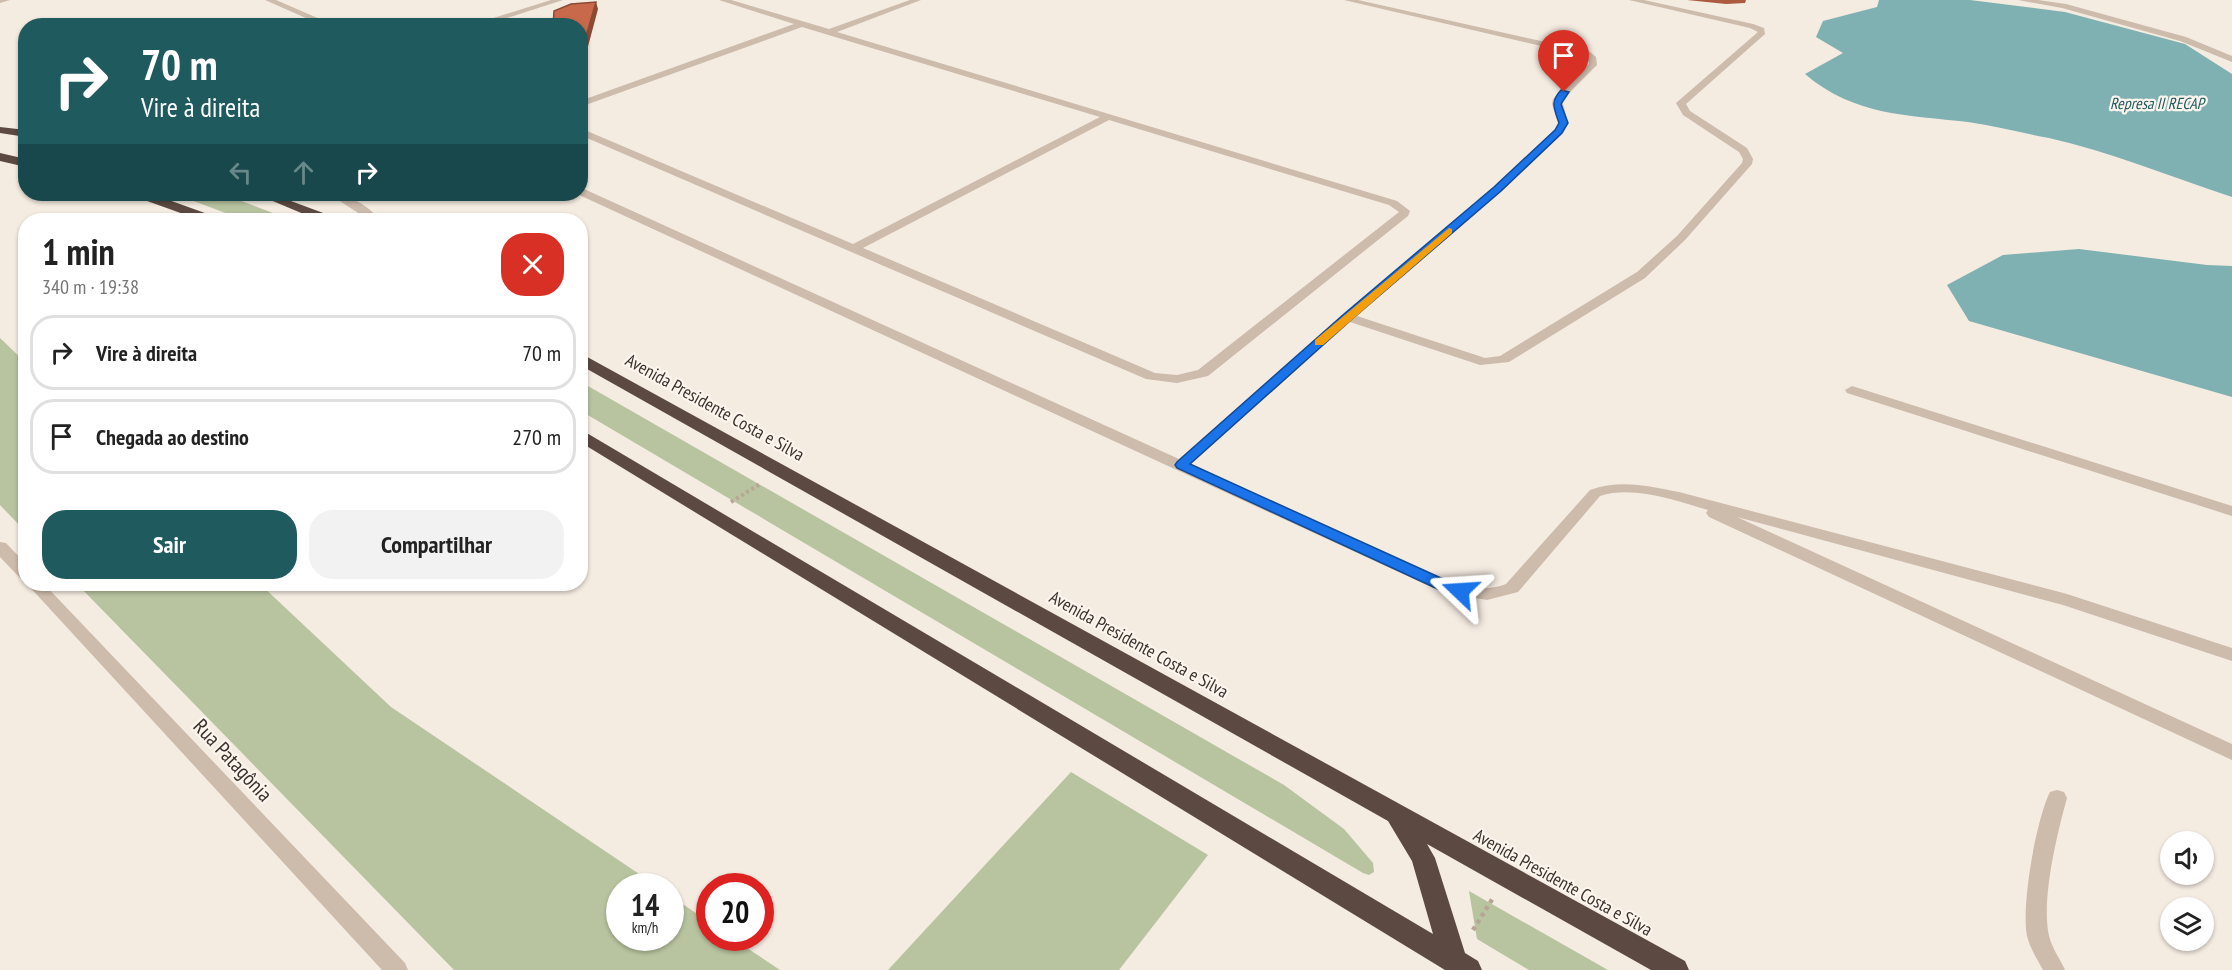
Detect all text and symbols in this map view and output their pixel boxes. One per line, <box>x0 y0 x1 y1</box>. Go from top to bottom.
pin <box>1538 30 1589 92</box>
text: 70 m <box>141 37 218 92</box>
icon: arrive <box>1547 39 1580 72</box>
icon: right <box>42 42 120 120</box>
text: Vire à direita <box>141 90 260 124</box>
water label: Represa II RECAP <box>2110 93 2206 113</box>
icon: left <box>224 156 257 189</box>
icon: ahead <box>287 156 320 189</box>
icon: right <box>350 156 383 189</box>
text: 1 min <box>42 228 115 275</box>
button: close <box>501 233 564 296</box>
text: 340 m · 19:38 <box>42 274 139 300</box>
icon: right <box>45 336 78 369</box>
text: Vire à direita <box>96 339 197 367</box>
text: 70 m <box>522 339 561 367</box>
street label: Avenida Presidente Costa e Silva <box>622 348 808 466</box>
icon: arrive <box>45 420 78 453</box>
text: Chegada ao destino <box>96 423 249 451</box>
text: 270 m <box>512 423 561 451</box>
button: Sair <box>42 510 297 579</box>
button: Compartilhar <box>309 510 564 579</box>
position arrow <box>1428 559 1492 623</box>
street label: Avenida Presidente Costa e Silva <box>1046 585 1232 703</box>
street label: Rua Patagônia <box>188 713 278 807</box>
street label: Avenida Presidente Costa e Silva <box>1470 823 1656 941</box>
map controls <box>2160 831 2214 951</box>
button: sound <box>2160 831 2214 885</box>
speed limit sign: 20 <box>696 873 774 951</box>
text: 14 <box>631 885 659 924</box>
button: layers <box>2160 897 2214 951</box>
text: km/h <box>632 918 658 937</box>

